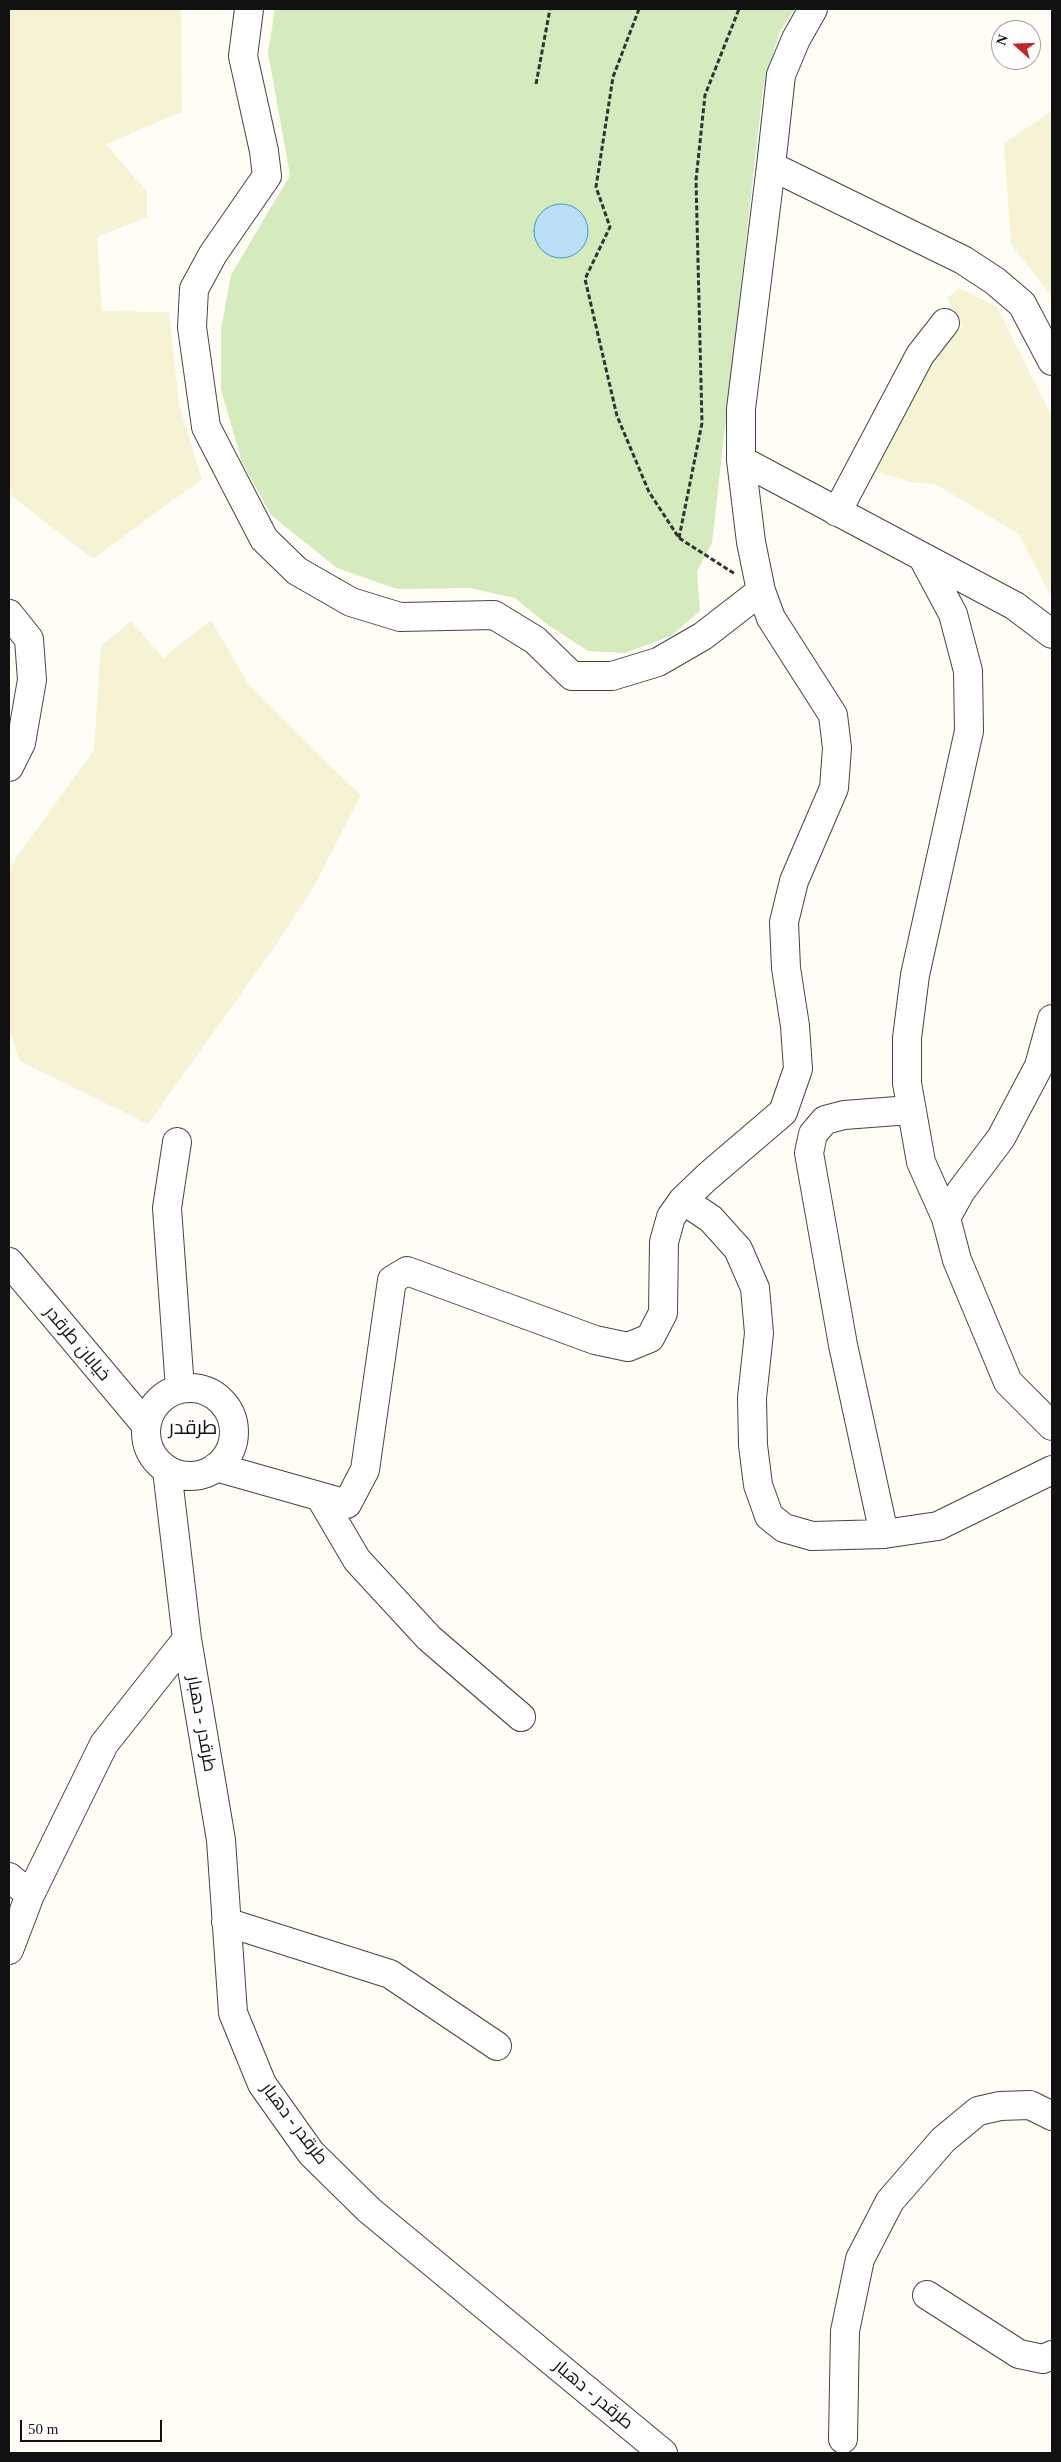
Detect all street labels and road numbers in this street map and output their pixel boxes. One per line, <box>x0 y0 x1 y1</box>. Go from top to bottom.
street label: خیابان طرقدر <box>39 1302 115 1386</box>
street label: طرقدر - دهبار <box>182 1674 220 1774</box>
street label: طرقدر - دهبار <box>256 2079 332 2169</box>
street label: طرقدر - دهبار <box>549 2355 637 2435</box>

